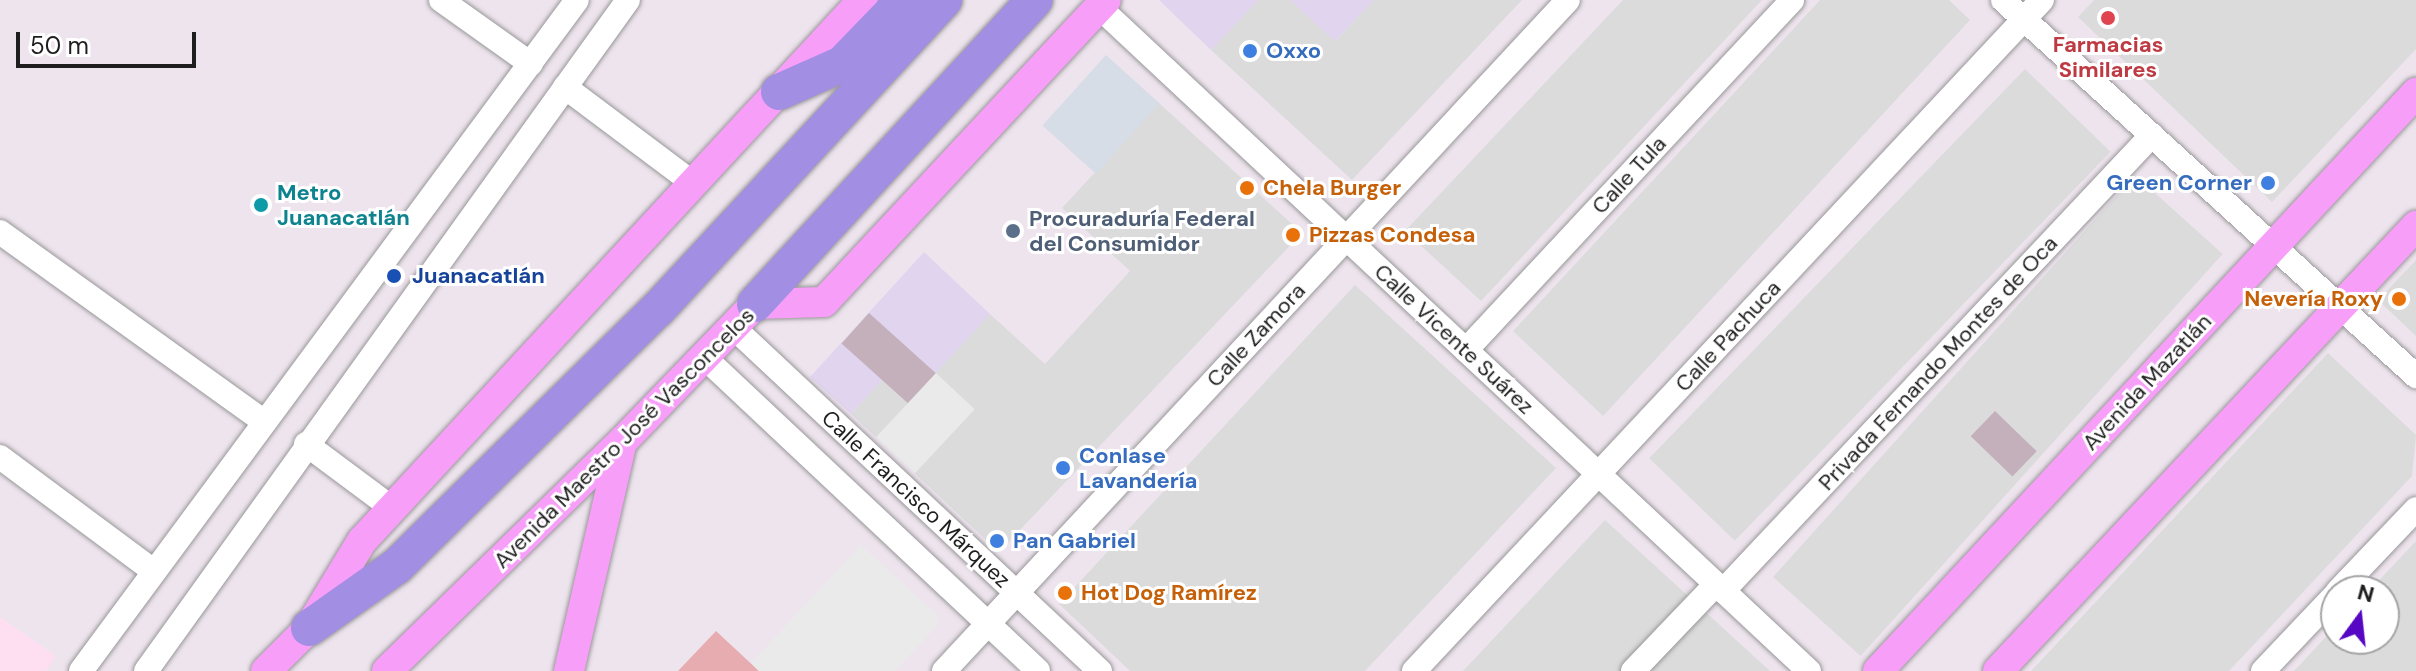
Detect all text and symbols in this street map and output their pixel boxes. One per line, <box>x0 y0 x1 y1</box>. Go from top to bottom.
marker: Farmacias Similares <box>2099 9 2117 27</box>
scale bar <box>20 16 200 66</box>
text: 50 m <box>30 30 89 61</box>
place label: Farmacias Similares <box>2053 31 2163 82</box>
place label: Oxxo <box>1266 38 1321 64</box>
marker: Oxxo <box>1241 42 1259 60</box>
street label: Calle Tula <box>1586 131 1672 219</box>
place label: Green Corner <box>2106 170 2252 196</box>
marker: Green Corner <box>2259 174 2277 192</box>
place label: Chela Burger <box>1263 175 1401 201</box>
place label: Metro Juanacatlán <box>277 179 410 230</box>
marker: Chela Burger <box>1238 179 1256 197</box>
marker: Metro Juanacatlán <box>252 196 270 214</box>
place label: Procuraduría Federal del Consumidor <box>1029 205 1255 256</box>
marker: Procuraduría Federal del Consumidor <box>1004 222 1022 240</box>
place label: Pizzas Condesa <box>1309 222 1475 248</box>
marker: Pizzas Condesa <box>1284 226 1302 244</box>
street label: Privada Fernando Montes de Oca <box>1813 230 2063 496</box>
street label: Calle Vicente Suárez <box>1369 258 1539 420</box>
place label: Juanacatlán <box>412 263 545 289</box>
marker: Juanacatlán <box>383 265 405 287</box>
street label: Calle Pachuca <box>1670 275 1786 397</box>
street label: Calle Zamora <box>1201 278 1311 392</box>
place label: Nevería Roxy <box>2244 286 2383 312</box>
marker: Nevería Roxy <box>2390 290 2408 308</box>
street label: Avenida Maestro José Vasconcelos <box>488 302 760 574</box>
street label: Avenida Mazatlán <box>2077 308 2217 456</box>
street label: Calle Francisco Márquez <box>816 405 1016 593</box>
place label: Conlase Lavandería <box>1079 442 1197 494</box>
marker: Conlase Lavandería <box>1054 459 1072 477</box>
place label: Pan Gabriel <box>1013 528 1136 554</box>
marker: Pan Gabriel <box>988 532 1006 550</box>
north arrow <box>2320 575 2400 655</box>
text: N <box>2354 577 2377 609</box>
place label: Hot Dog Ramírez <box>1081 580 1257 606</box>
marker: Hot Dog Ramírez <box>1056 584 1074 602</box>

